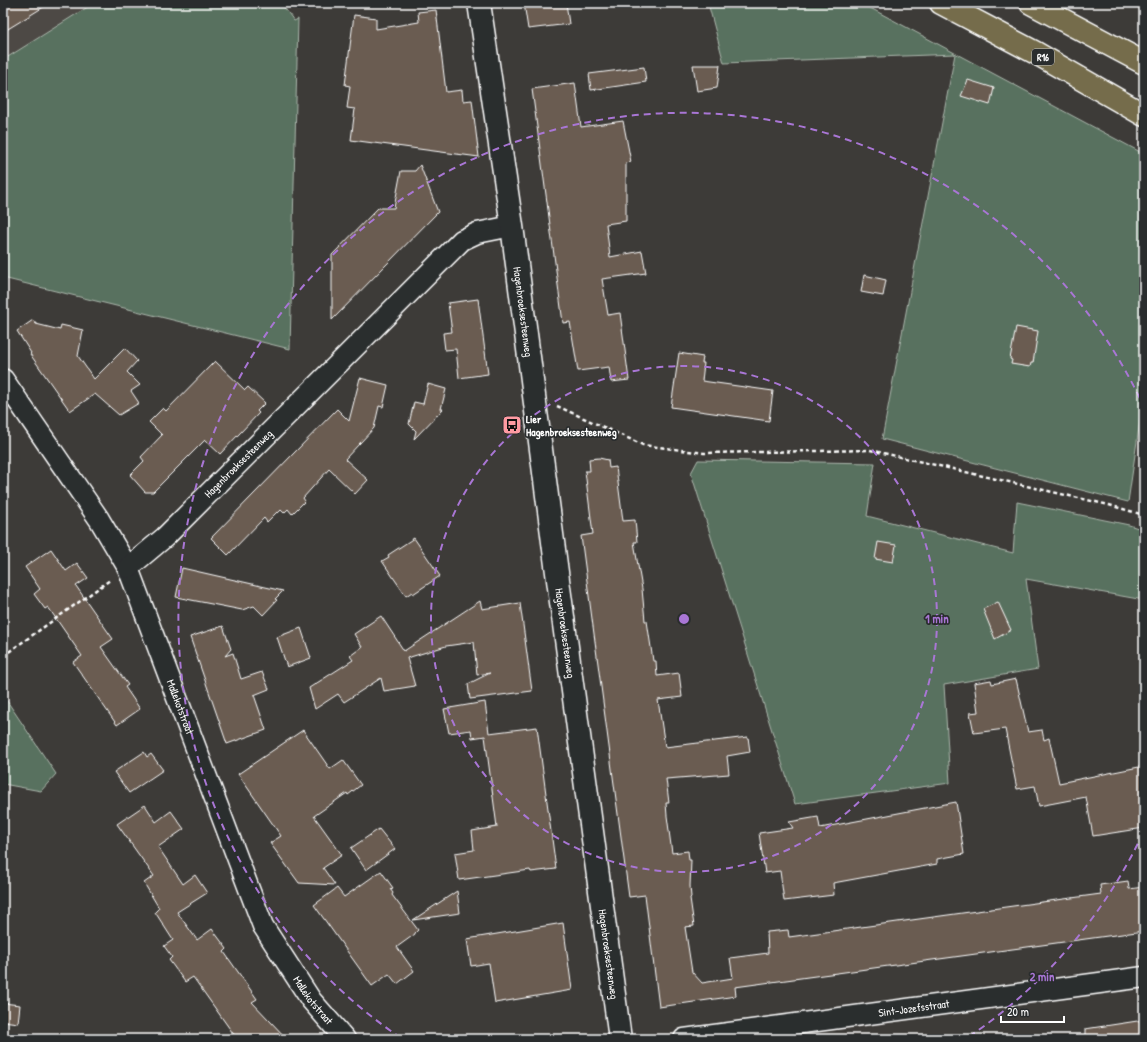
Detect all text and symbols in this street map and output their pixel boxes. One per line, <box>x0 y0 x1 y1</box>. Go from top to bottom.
road number: R16 <box>1032 49 1054 65</box>
street label: Hagenbroeksesteenweg <box>510 266 536 358</box>
place label: Lier Hagenbroeksesteenweg <box>526 412 617 440</box>
bus stop icon: Lier Hagenbroeksesteenweg <box>501 414 523 436</box>
street label: Hagenbroeksesteenweg <box>201 427 275 501</box>
street label: Hagenbroeksesteenweg <box>552 587 578 679</box>
text: 1 min <box>925 610 949 627</box>
centre of rings <box>677 612 691 626</box>
street label: Mallekotstraat <box>164 677 197 736</box>
street label: Hagenbroeksesteenweg <box>596 908 622 1000</box>
text: 2 min <box>1030 968 1055 985</box>
street label: Mallekotstraat <box>290 973 336 1028</box>
street label: Sint-Jozefsstraat <box>878 996 950 1020</box>
scale bar <box>1001 998 1064 1024</box>
text: 20 m <box>1007 1003 1029 1020</box>

